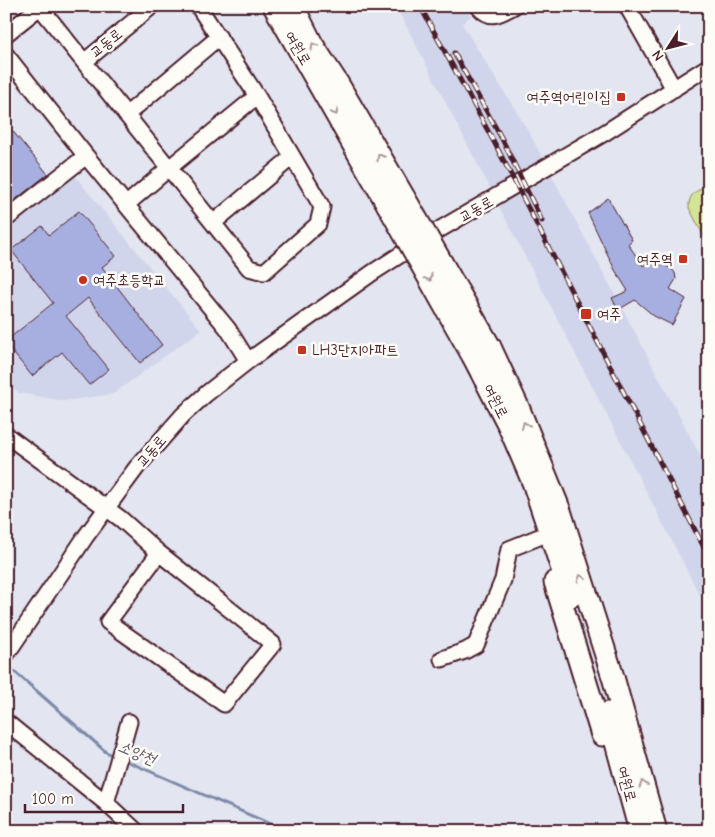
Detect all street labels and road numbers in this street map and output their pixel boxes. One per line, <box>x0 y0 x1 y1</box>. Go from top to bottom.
street label: 교동로 <box>86 25 126 61</box>
street label: 여원로 <box>281 28 315 68</box>
street label: 교동로 <box>456 192 496 226</box>
street label: 여원로 <box>480 381 512 421</box>
street label: 교동로 <box>132 431 170 471</box>
street label: 여원로 <box>614 764 640 804</box>

